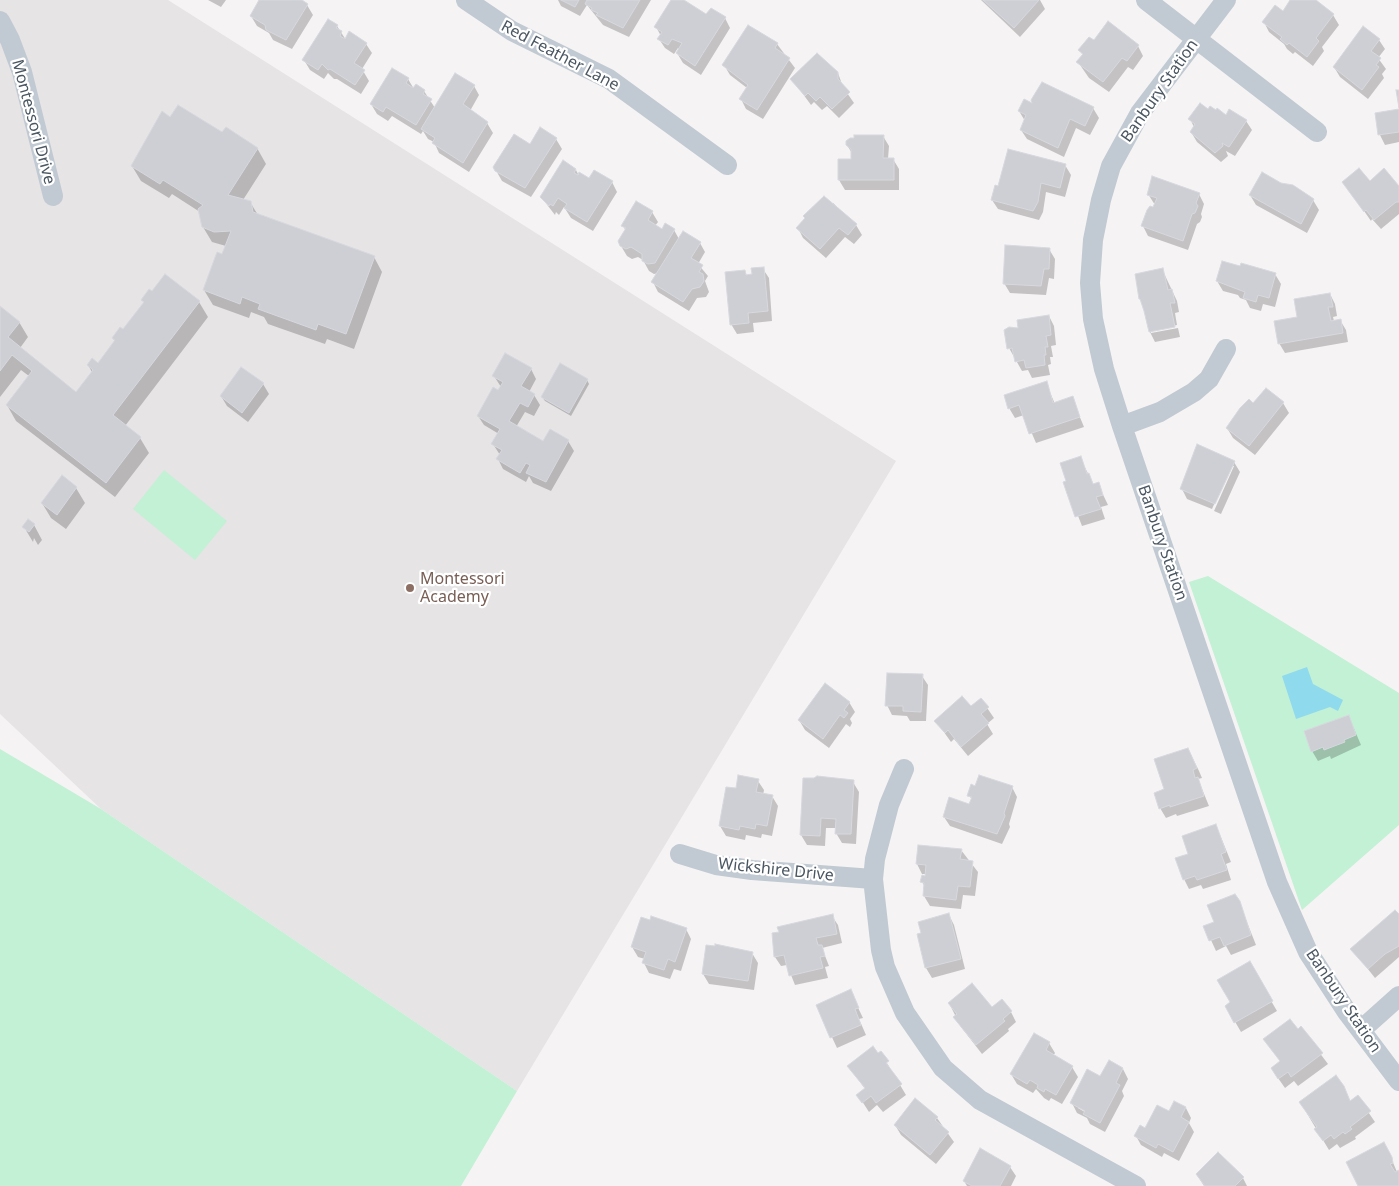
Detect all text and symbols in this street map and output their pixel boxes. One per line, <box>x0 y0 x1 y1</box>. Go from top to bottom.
street label: Red Feather Lane <box>498 17 622 95</box>
street label: Banbury Station <box>1117 36 1203 146</box>
street label: Montessori Drive <box>7 58 59 186</box>
street label: Banbury Station <box>1133 483 1191 603</box>
place label: Montessori Academy <box>420 569 505 607</box>
marker: Montessori Academy <box>404 582 416 594</box>
street label: Wickshire Drive <box>717 854 835 886</box>
street label: Banbury Station <box>1301 946 1385 1056</box>

